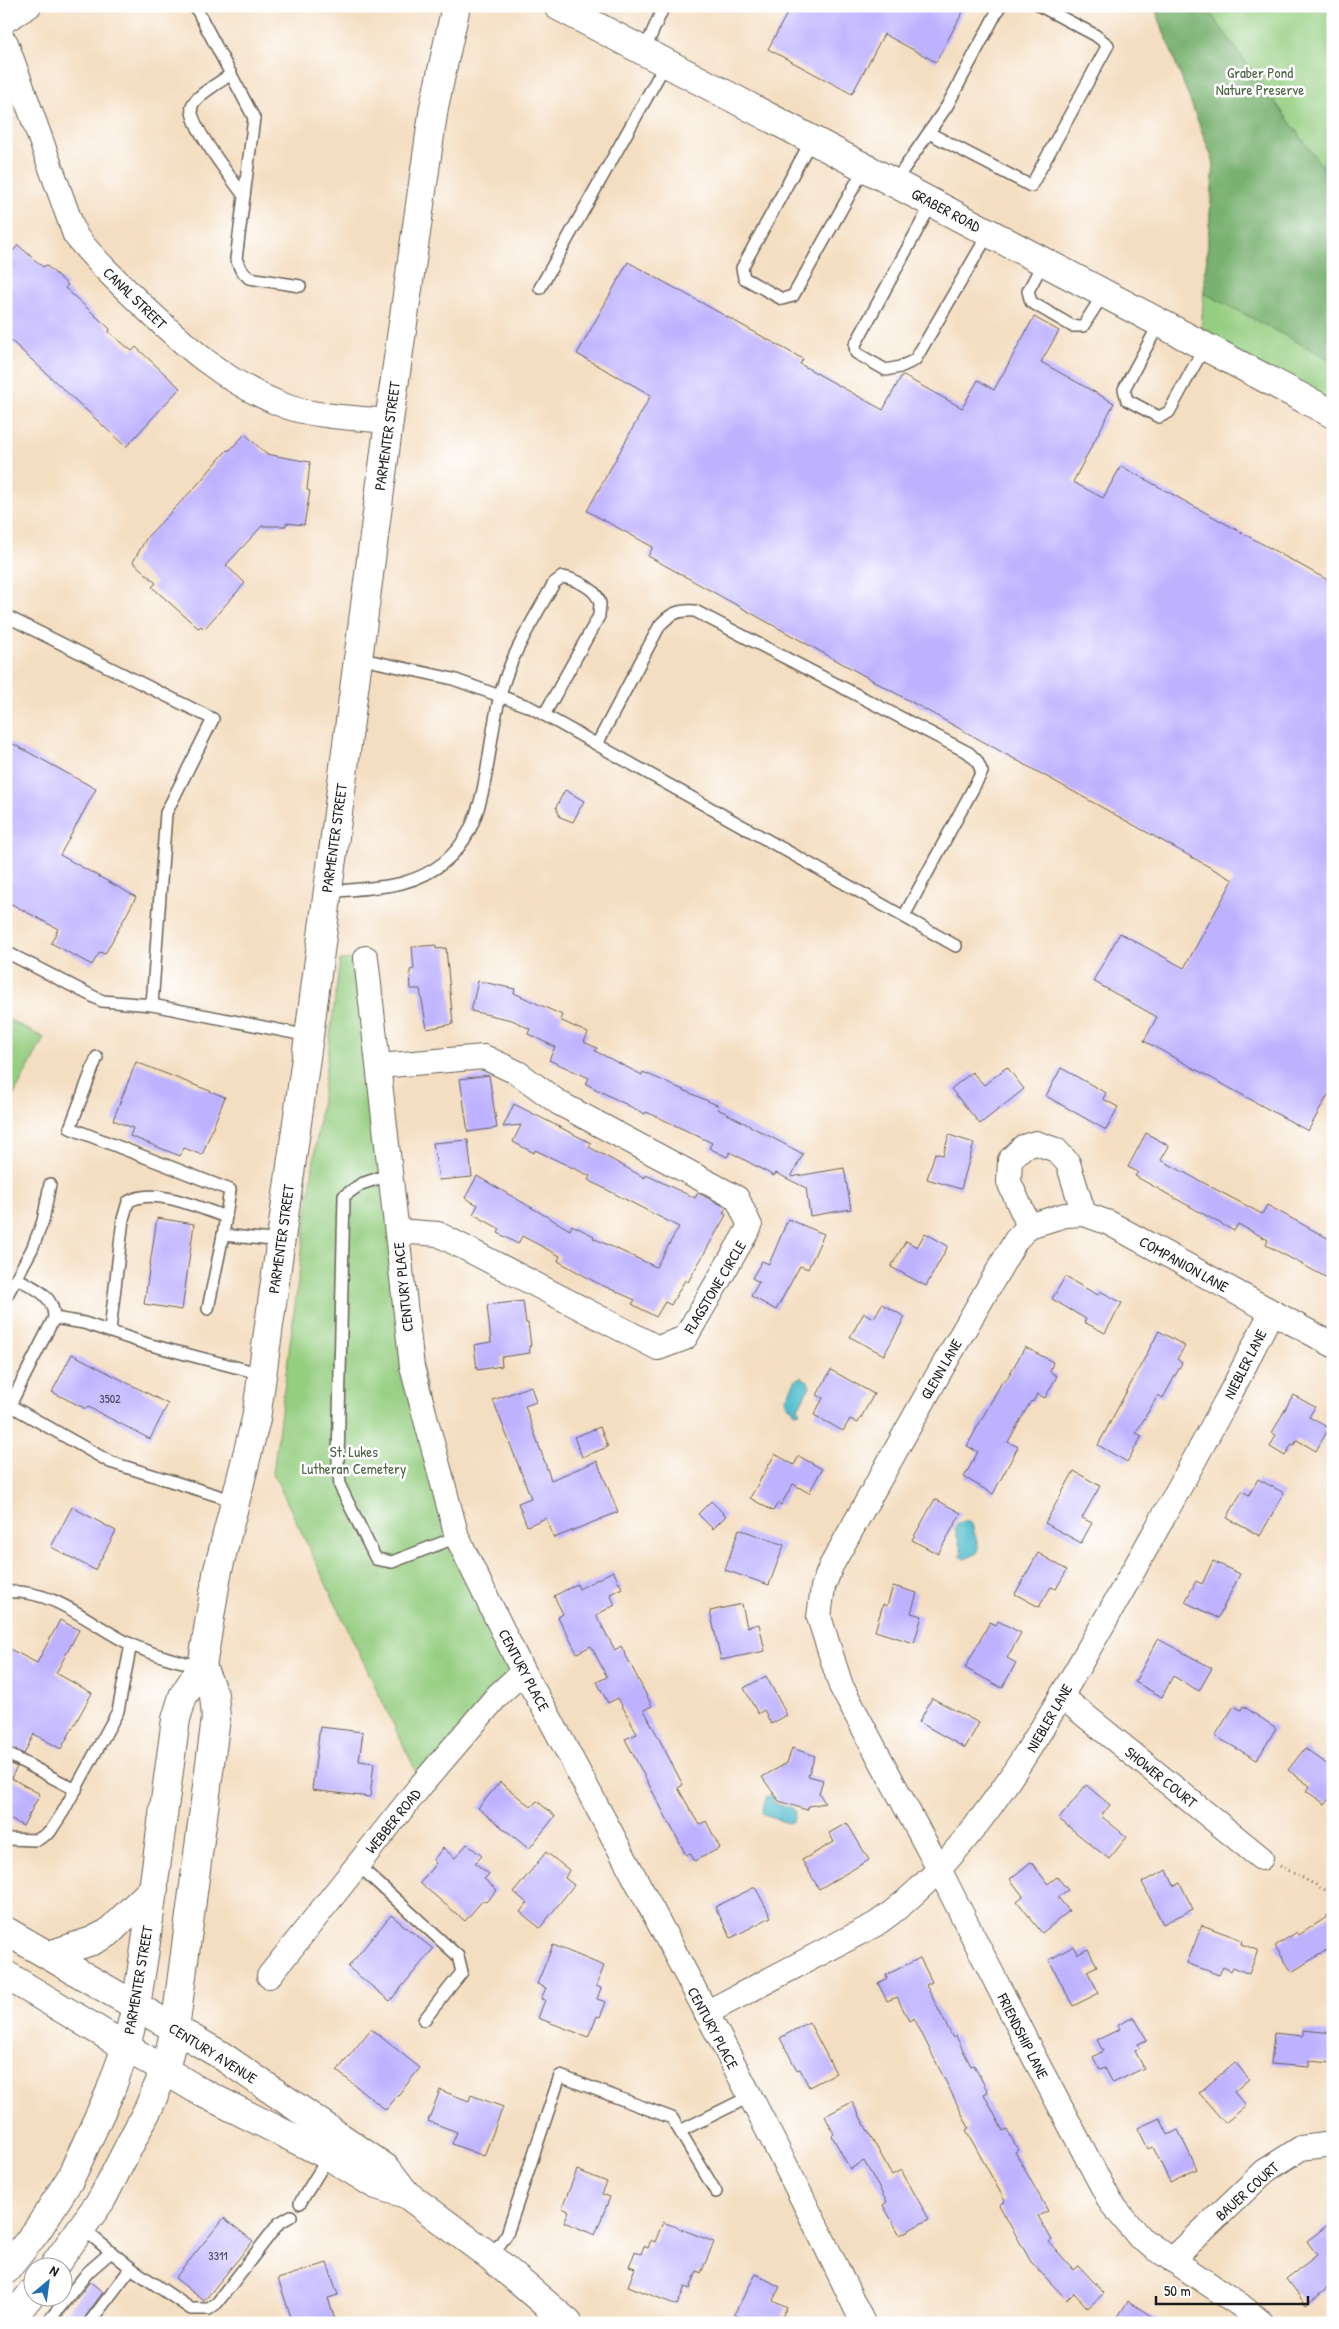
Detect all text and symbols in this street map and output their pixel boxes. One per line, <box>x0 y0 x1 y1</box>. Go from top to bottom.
park label: Graber Pond Nature Preserve <box>1216 62 1304 100</box>
street label: GRABER ROAD <box>908 183 985 237</box>
street label: CANAL STREET <box>99 262 172 334</box>
street label: PARMENTER STREET <box>369 379 405 492</box>
street label: PARMENTER STREET <box>316 781 352 894</box>
street label: PARMENTER STREET <box>263 1182 299 1295</box>
street label: COMPANION LANE <box>1136 1231 1233 1297</box>
street label: FLAGSTONE CIRCLE <box>678 1236 751 1338</box>
street label: CENTURY PLACE <box>388 1241 418 1333</box>
street label: NIEBLER LANE <box>1218 1325 1272 1403</box>
street label: GLENN LANE <box>915 1335 967 1403</box>
house number: 3502 <box>99 1390 121 1407</box>
park label: St. Lukes Lutheran Cemetery <box>302 1441 406 1479</box>
street label: CENTURY PLACE <box>494 1625 555 1715</box>
street label: NIEBLER LANE <box>1021 1680 1077 1756</box>
street label: SHOWER COURT <box>1121 1741 1202 1813</box>
street label: WEBBER ROAD <box>360 1784 426 1858</box>
street label: PARMENTER STREET <box>118 1923 158 2036</box>
street label: CENTURY PLACE <box>683 1983 744 2073</box>
street label: FRIENDSHIP LANE <box>992 1989 1054 2083</box>
street label: CENTURY AVENUE <box>165 2018 261 2089</box>
street label: BAUER COURT <box>1211 2156 1284 2225</box>
house number: 3311 <box>208 2247 228 2264</box>
north arrow <box>22 2256 72 2306</box>
text: N <box>47 2260 63 2281</box>
scale bar <box>1156 2274 1309 2306</box>
text: 50 m <box>1164 2280 1191 2301</box>

